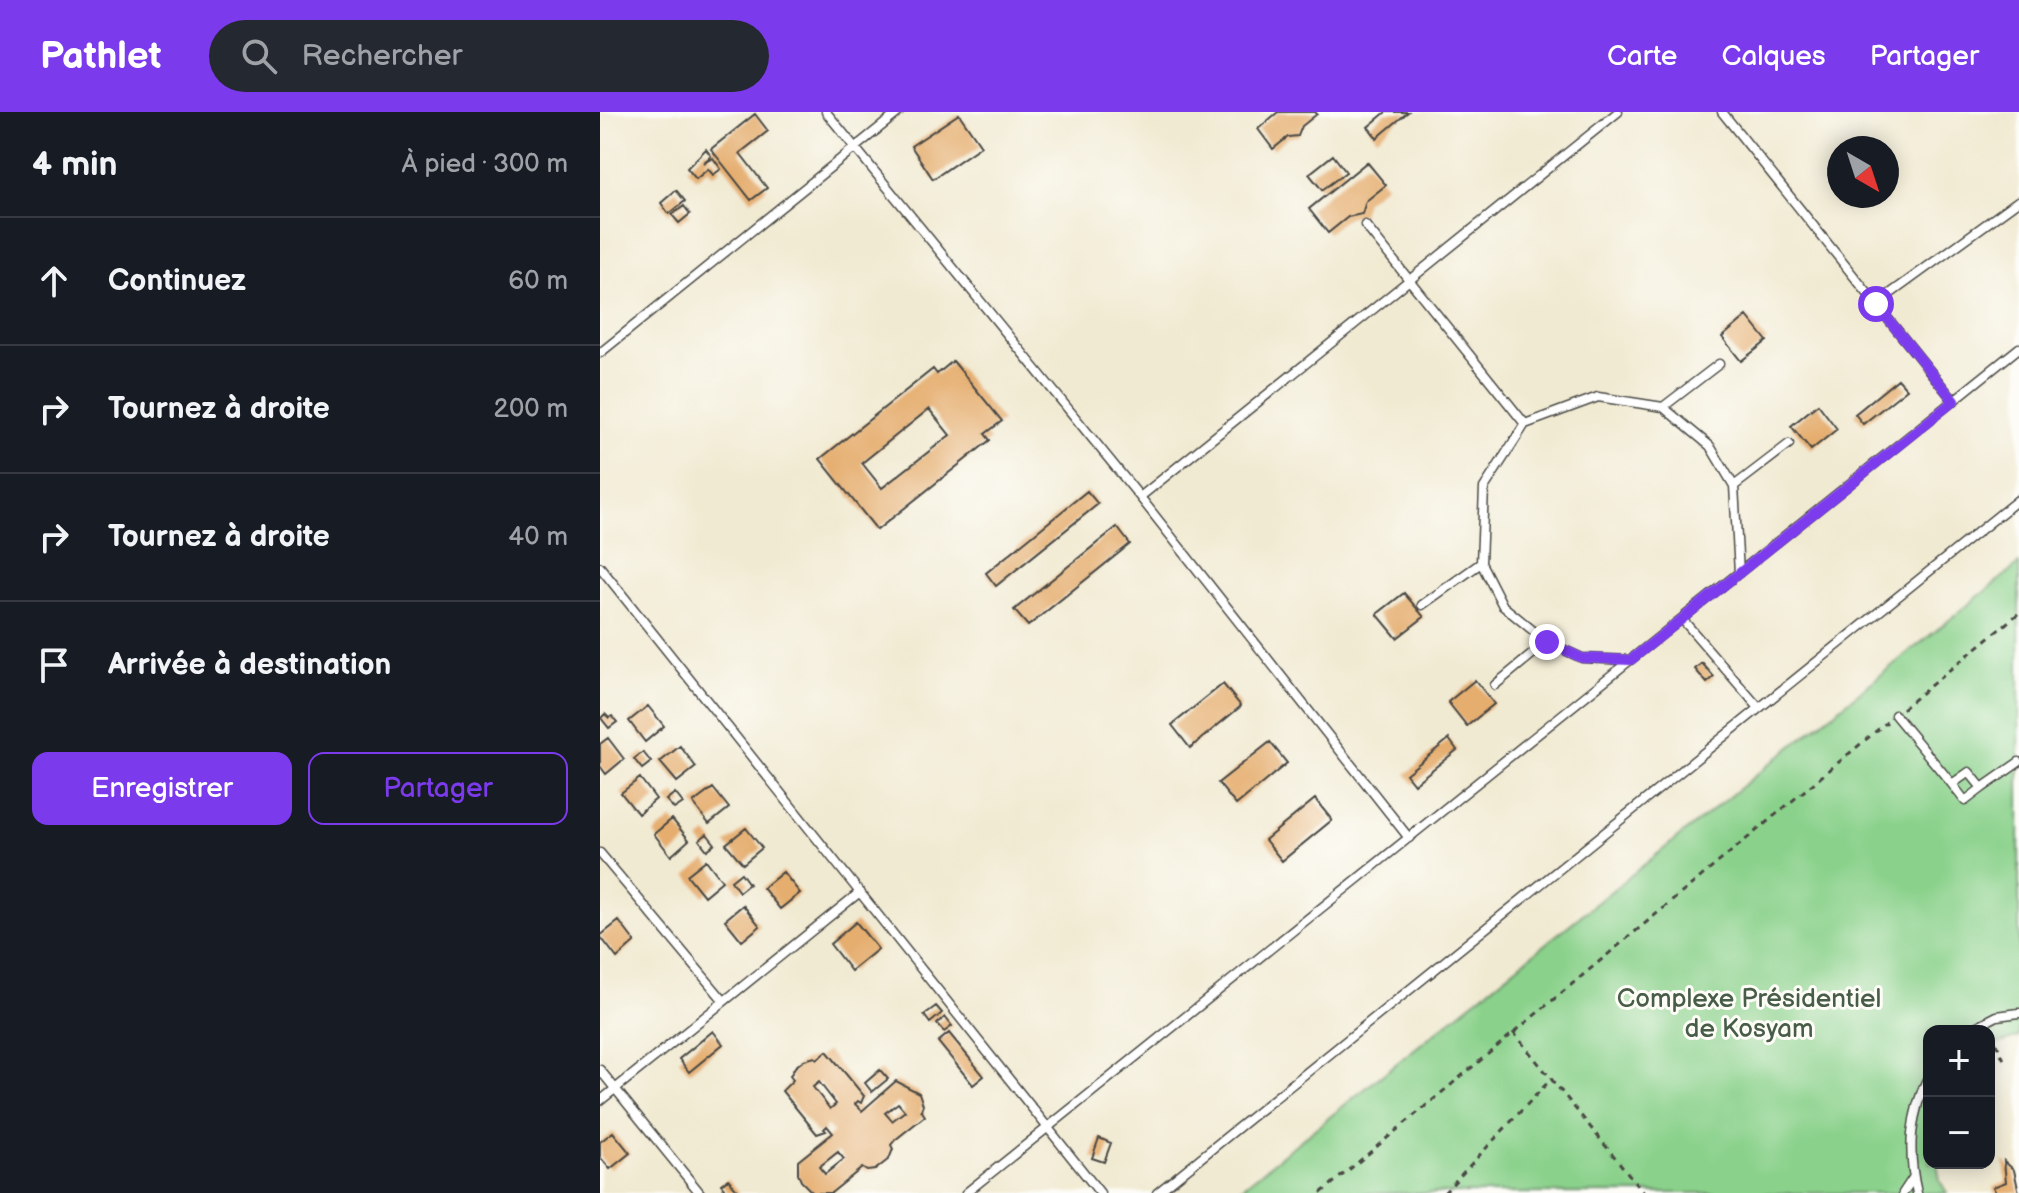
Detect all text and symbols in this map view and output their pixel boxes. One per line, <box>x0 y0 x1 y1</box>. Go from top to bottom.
search box <box>209 20 769 92</box>
text: Pathlet <box>40 34 161 79</box>
icon: search <box>237 34 281 78</box>
text: Rechercher <box>301 38 462 74</box>
text: Carte <box>1607 40 1677 73</box>
text: Calques <box>1721 40 1826 73</box>
text: Partager <box>1870 40 1979 73</box>
north arrow <box>1827 136 1899 208</box>
text: 4 min <box>32 144 118 185</box>
text: À pied · 300 m <box>402 149 568 180</box>
icon: ahead <box>32 259 76 303</box>
text: Continuez <box>108 263 246 299</box>
text: 60 m <box>508 266 568 297</box>
route start <box>1858 286 1894 322</box>
icon: right <box>32 387 76 431</box>
text: Tournez à droite <box>108 391 330 427</box>
text: 200 m <box>494 394 568 425</box>
icon: right <box>32 515 76 559</box>
text: Tournez à droite <box>108 519 330 555</box>
text: 40 m <box>508 522 568 553</box>
route end <box>1529 624 1565 660</box>
icon: arrive <box>32 643 76 687</box>
text: Arrivée à destination <box>108 647 391 683</box>
button: Enregistrer <box>32 752 292 825</box>
button: Partager <box>308 752 568 825</box>
park label: Complexe Présidentiel de Kosyam <box>1617 984 1881 1045</box>
map controls <box>1923 1025 1995 1169</box>
button: + <box>1923 1025 1995 1097</box>
button: − <box>1923 1097 1995 1169</box>

